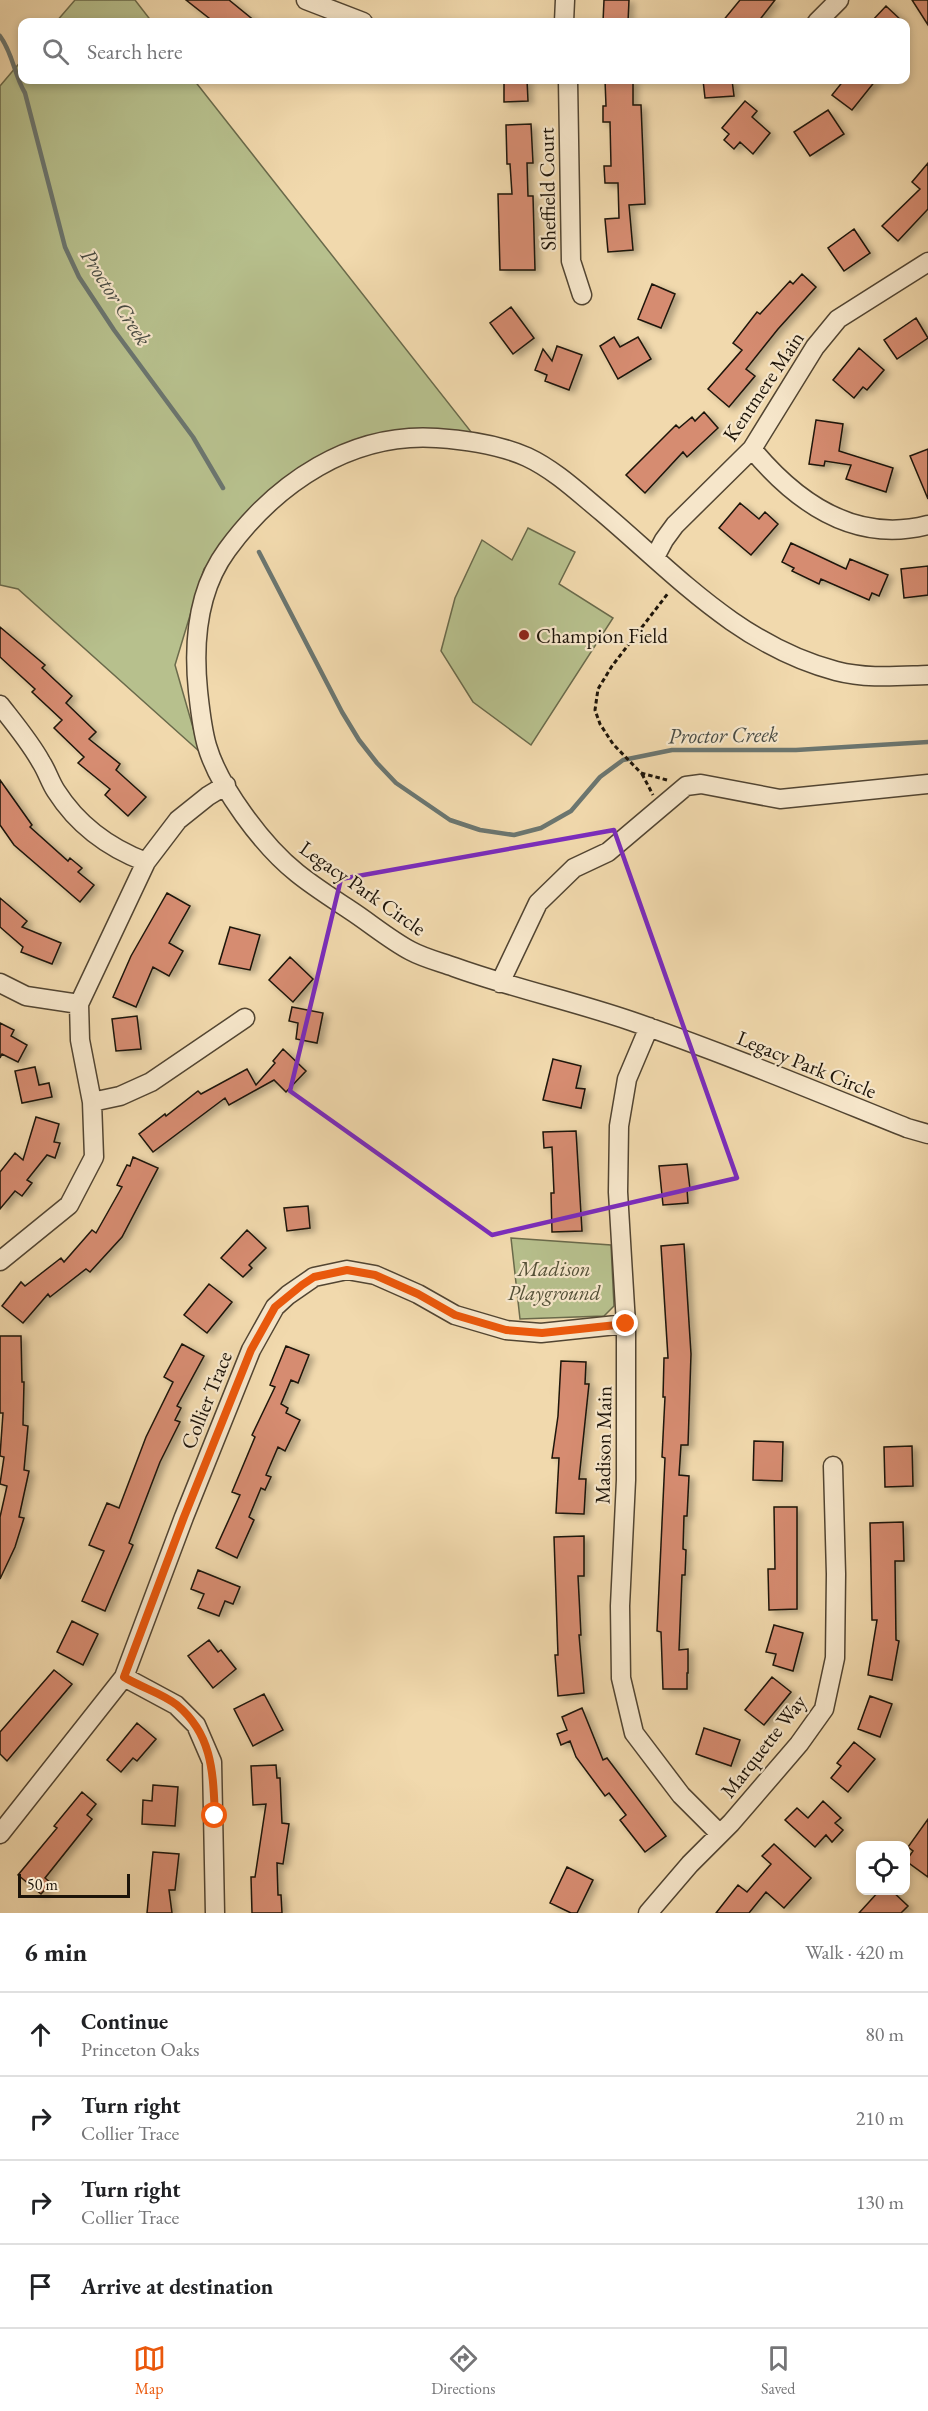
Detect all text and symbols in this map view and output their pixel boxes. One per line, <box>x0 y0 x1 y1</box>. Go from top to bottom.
search box <box>18 18 910 84</box>
icon: search <box>39 35 72 68</box>
text: Search here <box>87 37 182 66</box>
street label: Sheffield Court <box>532 127 562 251</box>
water label: Proctor Creek <box>74 243 158 351</box>
street label: Kentmere Main <box>716 326 810 446</box>
place label: Champion Field <box>536 622 668 649</box>
marker: Champion Field <box>517 628 531 642</box>
water label: Proctor Creek <box>668 720 778 750</box>
street label: Legacy Park Circle <box>295 834 431 942</box>
street label: Legacy Park Circle <box>733 1024 881 1104</box>
park label: Madison Playground <box>507 1255 601 1306</box>
route end <box>612 1310 638 1336</box>
street label: Collier Trace <box>174 1347 238 1453</box>
street label: Madison Main <box>588 1386 618 1504</box>
street label: Marquette Way <box>714 1688 812 1803</box>
route start <box>201 1802 227 1828</box>
map controls <box>856 1841 910 1895</box>
button: locate <box>856 1841 910 1895</box>
scale bar <box>18 1871 130 1898</box>
text: 50 m <box>27 1874 58 1895</box>
text: 6 min <box>24 1935 87 1969</box>
text: Walk · 420 m <box>805 1939 904 1965</box>
text: Continue <box>81 2007 168 2036</box>
icon: ahead <box>24 2018 57 2051</box>
text: 80 m <box>865 2021 904 2047</box>
text: Princeton Oaks <box>81 2036 200 2062</box>
text: Turn right <box>81 2091 180 2120</box>
icon: right <box>24 2102 57 2135</box>
text: 210 m <box>856 2105 904 2131</box>
text: Collier Trace <box>81 2120 179 2146</box>
text: Turn right <box>81 2175 180 2204</box>
icon: right <box>24 2186 57 2219</box>
text: 130 m <box>856 2189 904 2215</box>
text: Collier Trace <box>81 2204 179 2230</box>
icon: arrive <box>24 2270 57 2303</box>
text: Arrive at destination <box>81 2272 273 2301</box>
tab: Map <box>133 2342 166 2399</box>
tab: Directions <box>431 2342 496 2399</box>
tab: Saved <box>761 2342 795 2399</box>

